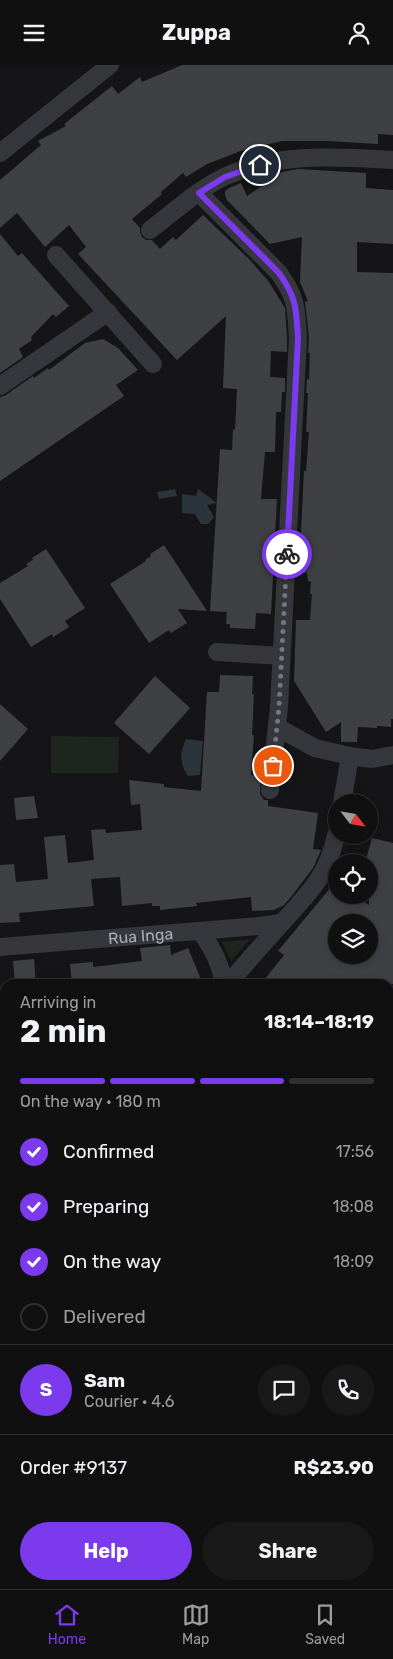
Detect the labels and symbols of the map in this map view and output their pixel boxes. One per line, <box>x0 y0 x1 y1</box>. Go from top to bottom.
pin <box>239 144 281 186</box>
courier <box>262 529 312 579</box>
pin <box>252 745 294 787</box>
north arrow <box>328 794 378 844</box>
street label: Rua Inga <box>107 923 174 948</box>

